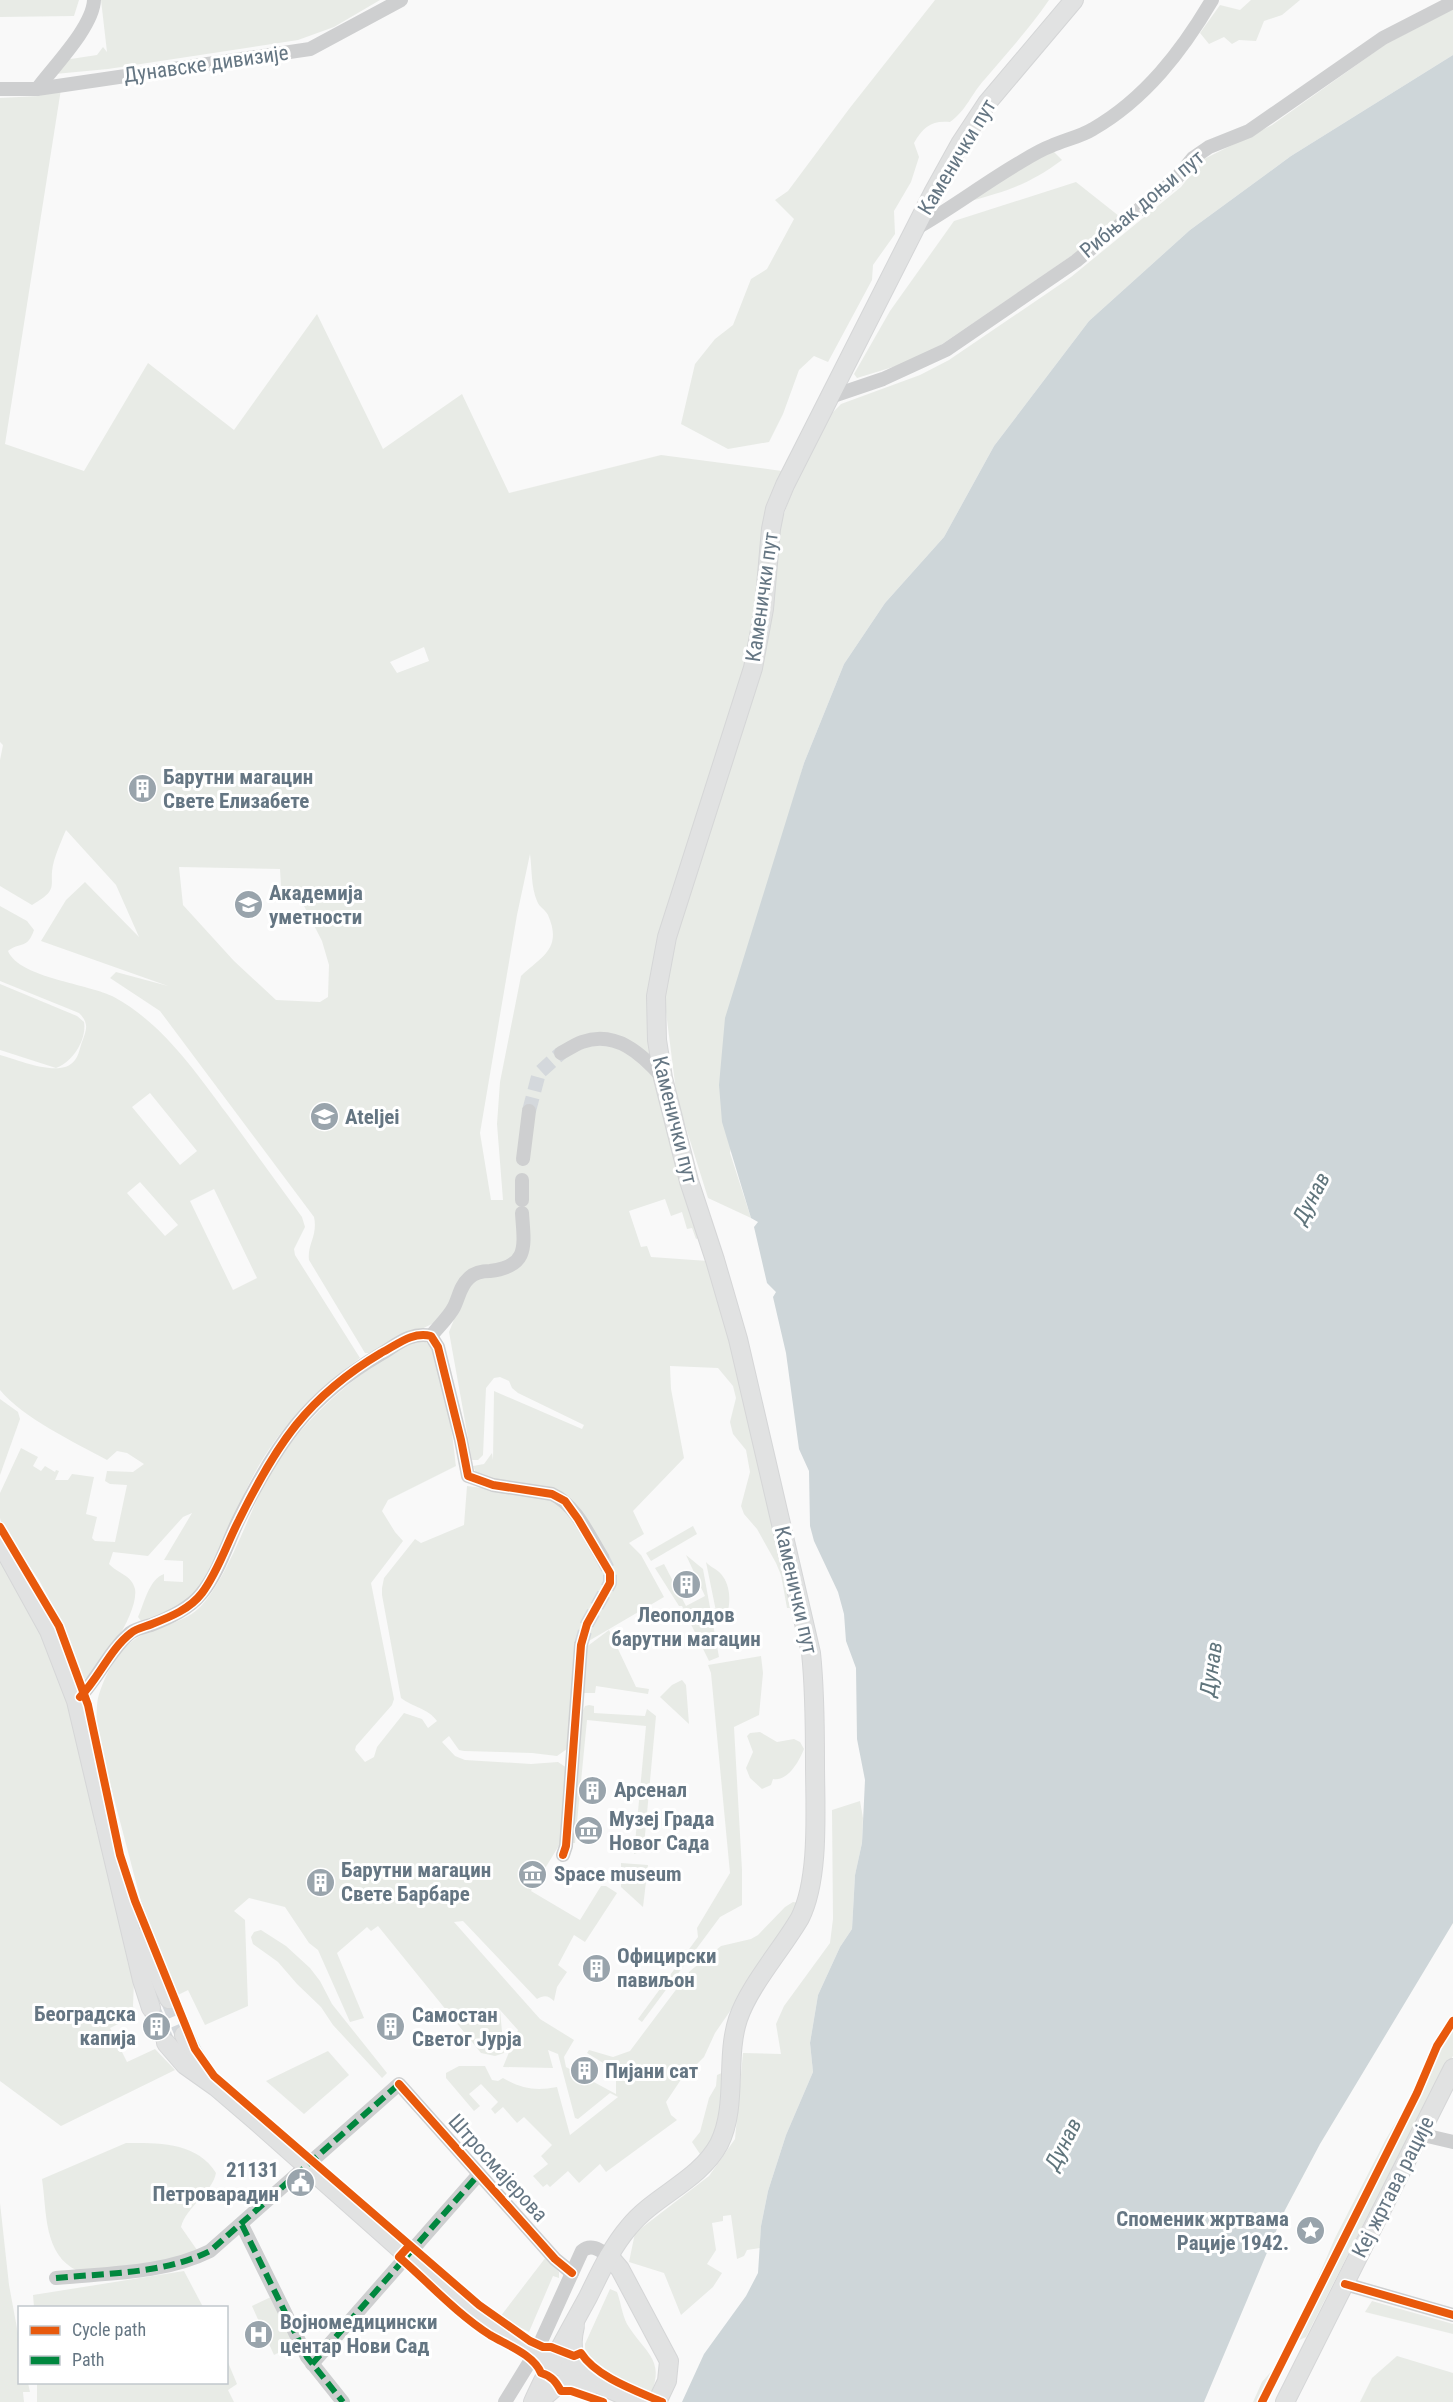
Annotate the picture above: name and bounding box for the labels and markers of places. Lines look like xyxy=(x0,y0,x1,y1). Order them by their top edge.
place label: Барутни магацин Свете Елизабете xyxy=(163,765,313,813)
building icon: Барутни магацин Свете Елизабете xyxy=(126,773,158,805)
place label: Академија уметности xyxy=(269,881,363,929)
school or university icon: Академија уметности xyxy=(232,889,264,921)
school or university icon: Ateljei xyxy=(308,1101,340,1133)
place label: Ateljei xyxy=(345,1105,400,1129)
building icon: Леополдов барутни магацин xyxy=(670,1568,702,1600)
place label: Леополдов барутни магацин xyxy=(611,1603,761,1651)
building icon: Арсенал xyxy=(577,1774,609,1806)
place label: Арсенал xyxy=(614,1778,687,1802)
place label: Музеј Града Новог Сада xyxy=(609,1807,714,1855)
museum icon: Музеј Града Новог Сада xyxy=(572,1815,604,1847)
place label: Барутни магацин Свете Барбаре xyxy=(341,1858,491,1906)
museum icon: Space museum xyxy=(517,1858,549,1890)
place label: Space museum xyxy=(554,1862,682,1886)
building icon: Барутни магацин Свете Барбаре xyxy=(304,1866,336,1898)
place label: Официрски павиљон xyxy=(617,1944,717,1992)
building icon: Официрски павиљон xyxy=(580,1952,612,1984)
place label: Београдска капија xyxy=(34,2002,136,2050)
place label: Самостан Светог Јурја xyxy=(412,2003,522,2051)
building icon: Београдска капија xyxy=(141,2010,173,2042)
building icon: Самостан Светог Јурја xyxy=(375,2011,407,2043)
building icon: Пијани сат xyxy=(568,2055,600,2087)
place label: Пијани сат xyxy=(605,2059,699,2083)
place label: 21131 Петроварадин xyxy=(152,2158,279,2206)
public building icon: 21131 Петроварадин xyxy=(284,2166,316,2198)
place label: Споменик жртвама Рације 1942. xyxy=(1116,2207,1289,2255)
place icon: Споменик жртвама Рације 1942. xyxy=(1294,2215,1326,2247)
place label: Војномедицински центар Нови Сад xyxy=(280,2310,438,2358)
hospital icon: Војномедицински центар Нови Сад xyxy=(243,2318,275,2350)

